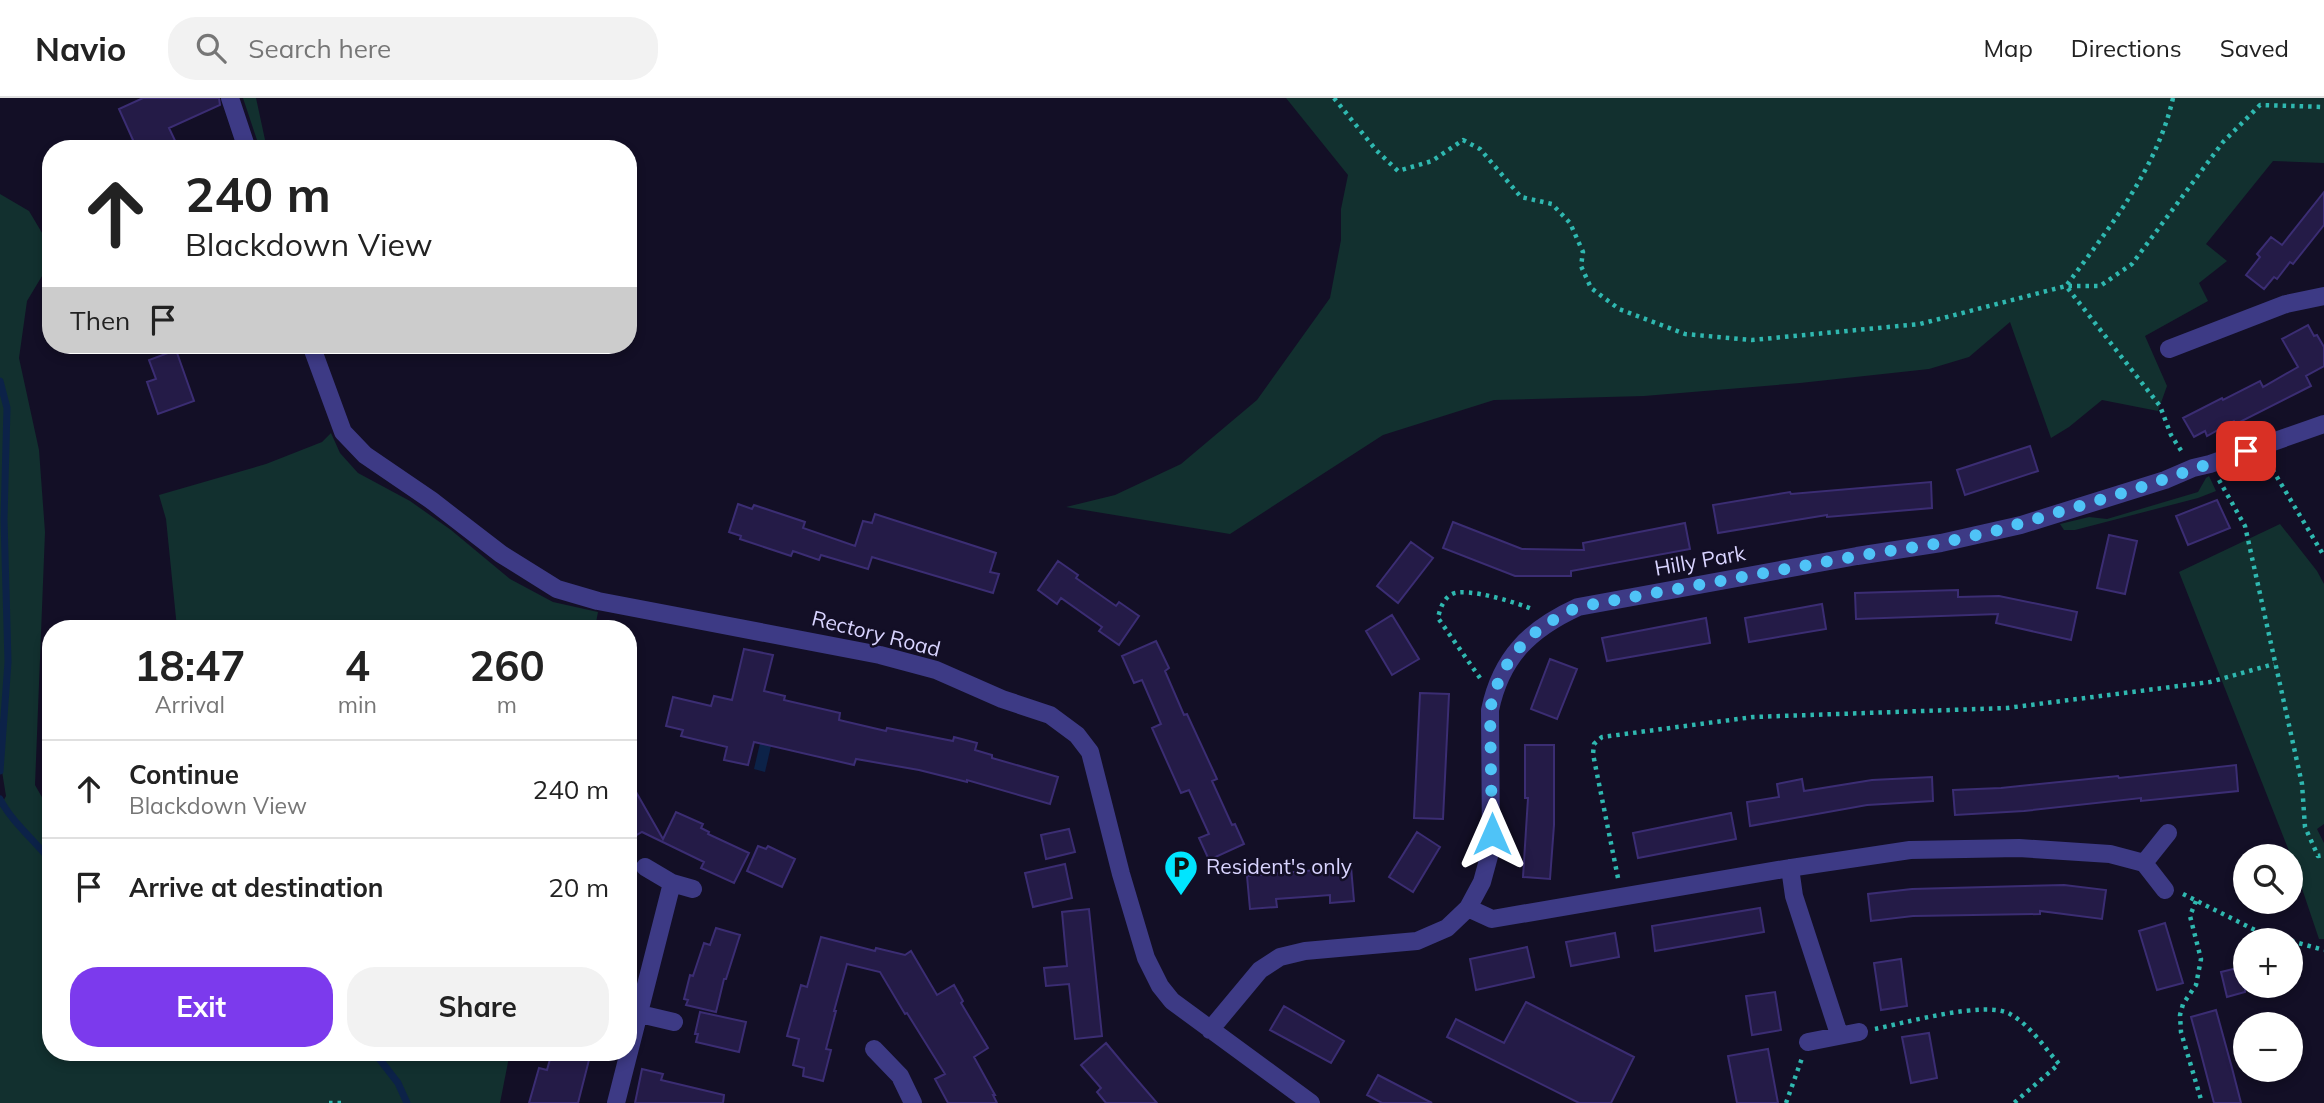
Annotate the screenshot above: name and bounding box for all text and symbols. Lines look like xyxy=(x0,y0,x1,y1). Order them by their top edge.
search box xyxy=(168,17,658,80)
text: Navio xyxy=(35,28,126,69)
icon: search xyxy=(192,29,230,67)
text: Search here xyxy=(248,32,391,65)
text: Map xyxy=(1983,33,2033,63)
text: Directions xyxy=(2071,33,2182,63)
text: Saved xyxy=(2220,33,2289,63)
text: 240 m xyxy=(185,163,331,224)
icon: ahead xyxy=(70,168,161,259)
text: Blackdown View xyxy=(185,224,433,264)
icon: arrive xyxy=(144,301,182,339)
text: Then xyxy=(70,304,130,337)
pin xyxy=(2216,421,2276,481)
icon: arrive xyxy=(2227,432,2265,470)
street label: Hilly Park xyxy=(1652,539,1748,581)
street label: Rectory Road xyxy=(809,604,943,662)
text: 18:47 xyxy=(134,639,245,692)
text: 4 xyxy=(345,639,370,692)
text: 260 xyxy=(469,639,545,692)
text: Arrival xyxy=(155,690,225,719)
text: min xyxy=(338,690,377,719)
text: m xyxy=(497,690,517,719)
text: Continue xyxy=(129,758,239,791)
icon: ahead xyxy=(70,770,108,808)
text: 240 m xyxy=(533,773,609,806)
text: Blackdown View xyxy=(129,791,307,820)
position arrow xyxy=(1455,797,1529,871)
map controls xyxy=(2233,844,2303,1082)
button: search xyxy=(2233,844,2303,914)
parking icon: Resident's only xyxy=(1162,848,1200,897)
place label: Resident's only xyxy=(1206,853,1352,879)
icon: arrive xyxy=(70,868,108,906)
text: Arrive at destination xyxy=(129,871,384,904)
text: 20 m xyxy=(548,871,609,904)
button: + xyxy=(2233,928,2303,998)
button: Exit xyxy=(70,967,333,1047)
button: Share xyxy=(347,967,609,1047)
button: − xyxy=(2233,1012,2303,1082)

